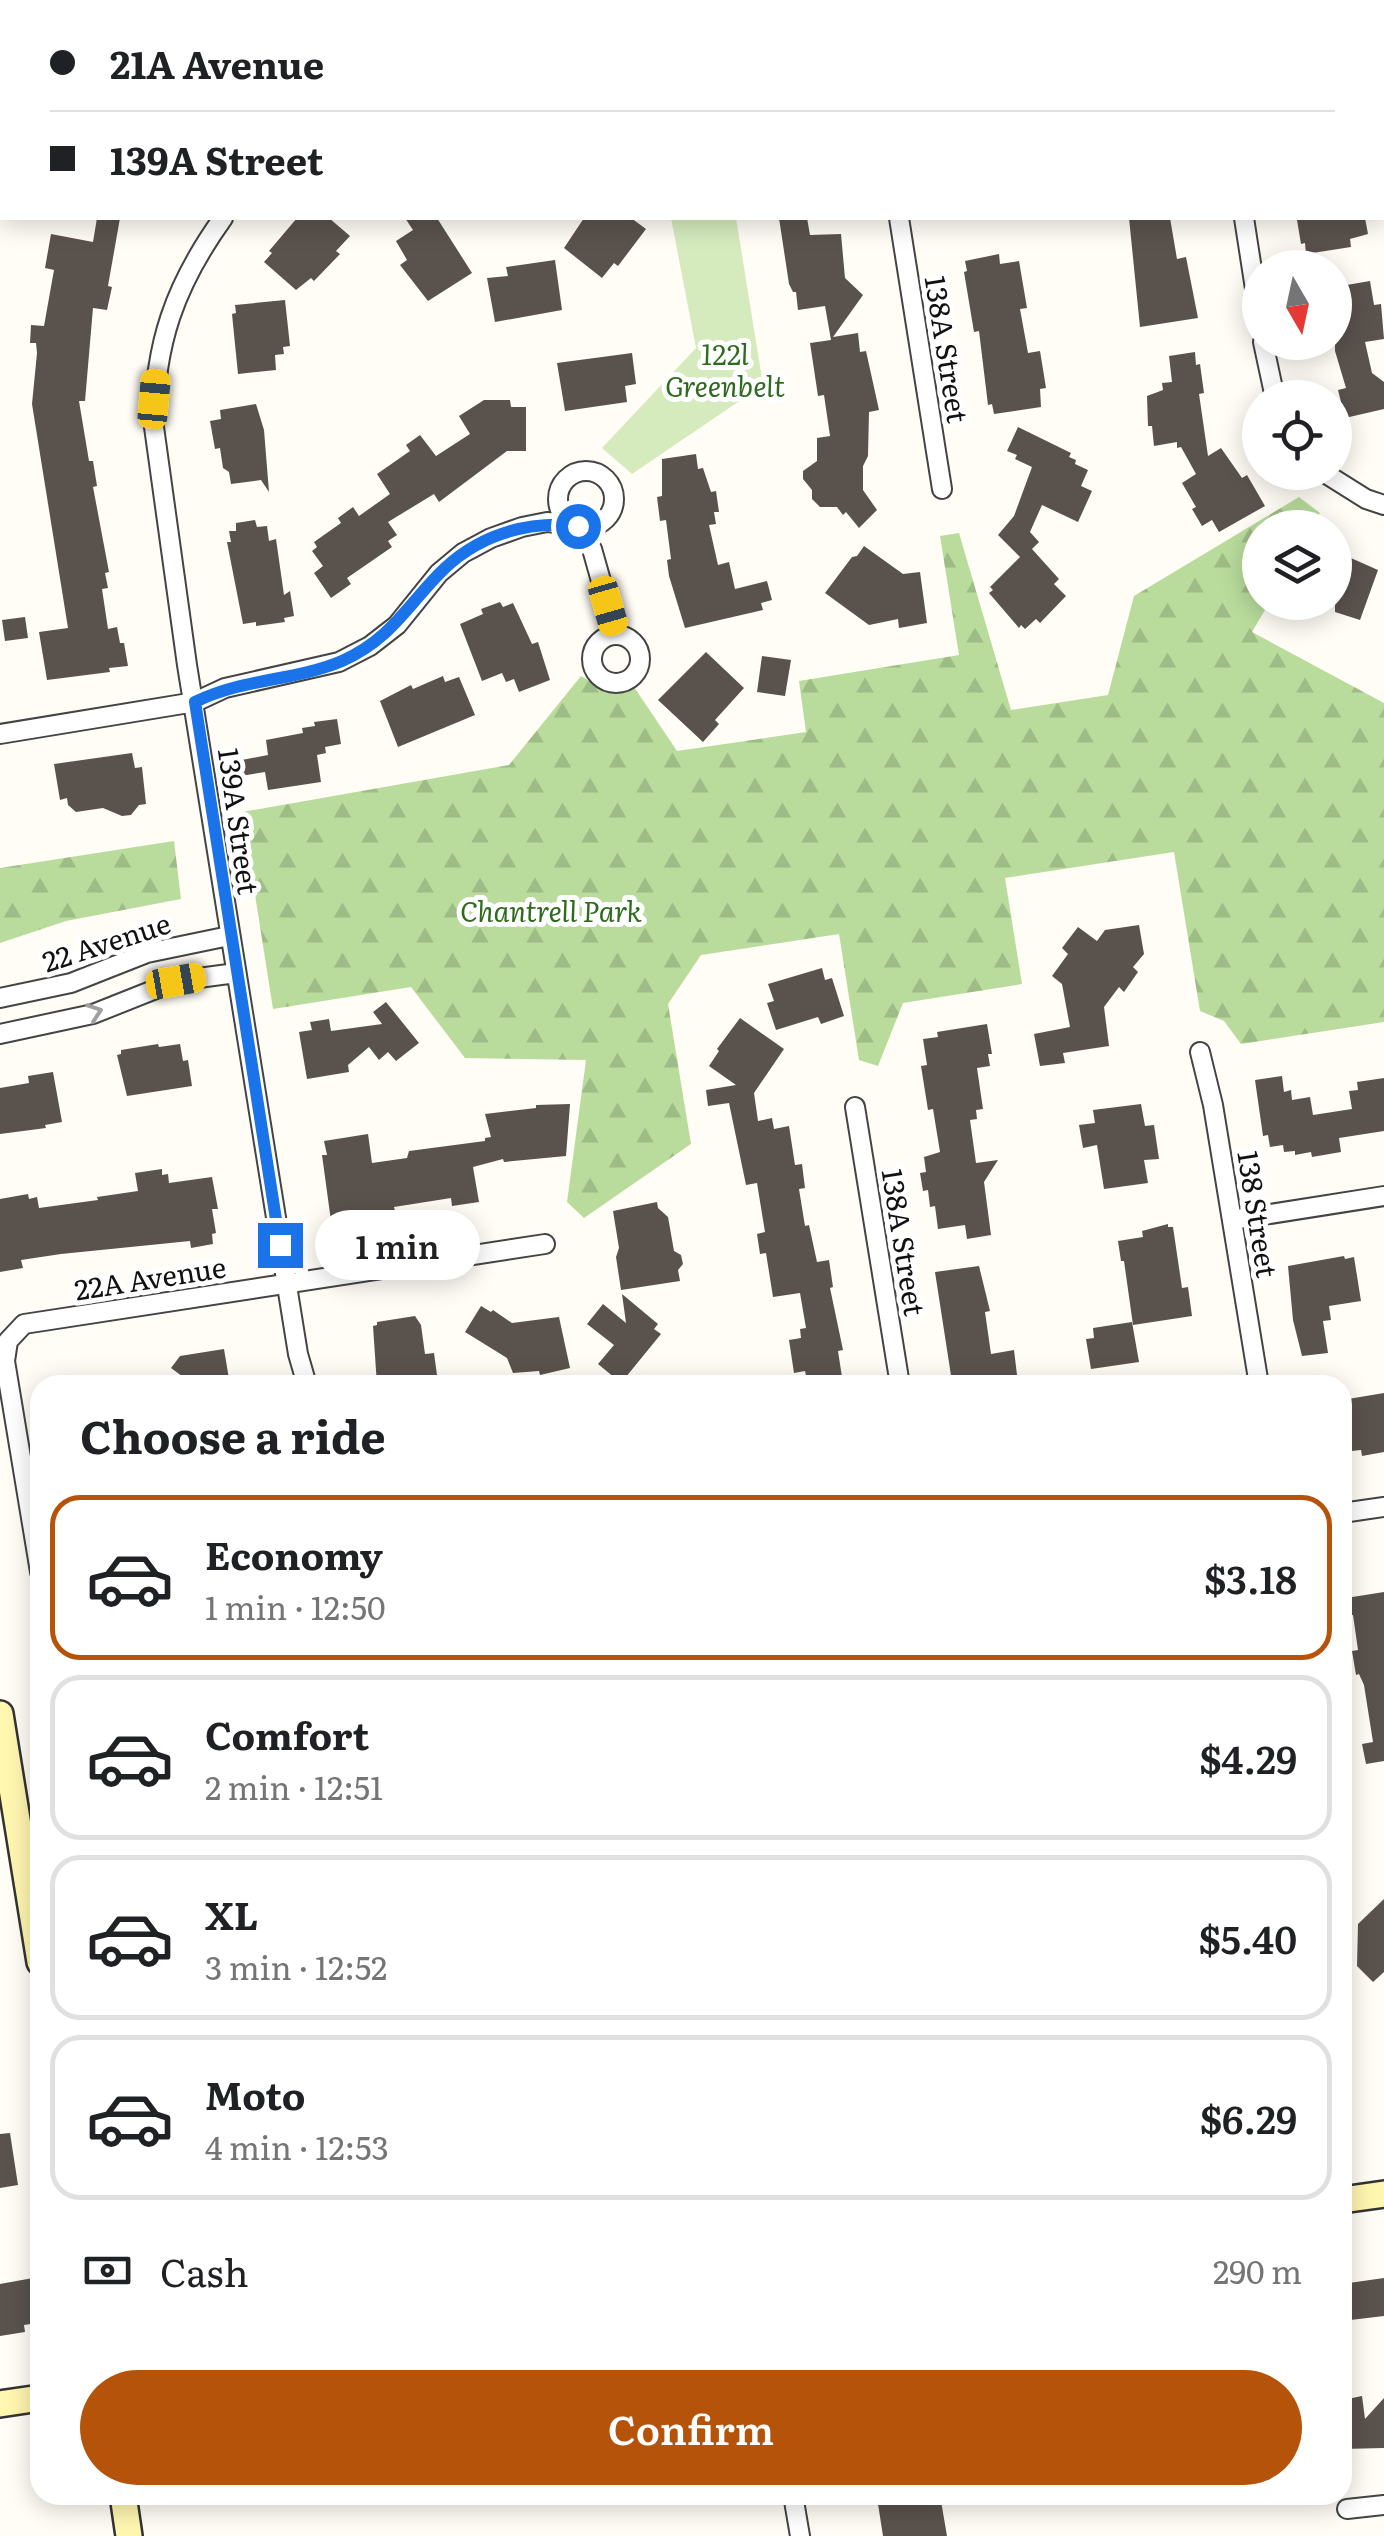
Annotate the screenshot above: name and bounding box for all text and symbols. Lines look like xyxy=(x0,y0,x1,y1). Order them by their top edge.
text: 21A Avenue xyxy=(110,34,324,91)
text: 139A Street xyxy=(110,130,324,187)
north arrow xyxy=(1242,250,1352,360)
map controls xyxy=(1242,250,1352,620)
street label: 138A Street xyxy=(916,272,980,426)
park label: 122l Greenbelt xyxy=(665,332,785,406)
car xyxy=(136,368,172,430)
button: locate xyxy=(1242,380,1352,490)
route start xyxy=(556,504,601,549)
button: layers xyxy=(1242,510,1352,620)
car xyxy=(585,573,631,639)
street label: 139A Street xyxy=(209,745,271,898)
park label: Chantrell Park xyxy=(460,889,643,931)
street label: 22 Avenue xyxy=(37,901,175,981)
car xyxy=(144,961,208,1001)
one-way arrow xyxy=(85,1004,102,1024)
street label: 138 Street xyxy=(1228,1148,1290,1281)
street label: 138A Street xyxy=(873,1165,937,1319)
callout: 1 min xyxy=(315,1210,480,1280)
text: 1 min xyxy=(355,1221,440,1269)
route end xyxy=(258,1223,303,1268)
street label: 22A Avenue xyxy=(71,1244,229,1310)
text: Choose a ride xyxy=(80,1401,386,1468)
text: Economy xyxy=(205,1525,383,1582)
icon: car xyxy=(85,1533,175,1623)
text: $3.18 xyxy=(1204,1549,1297,1606)
text: 1 min · 12:50 xyxy=(205,1582,385,1630)
text: Comfort xyxy=(205,1705,369,1762)
icon: car xyxy=(85,1713,175,1803)
text: $4.29 xyxy=(1199,1729,1297,1786)
text: 2 min · 12:51 xyxy=(205,1762,383,1810)
text: XL xyxy=(205,1885,258,1942)
icon: car xyxy=(85,1893,175,1983)
text: $5.40 xyxy=(1199,1909,1297,1966)
text: 3 min · 12:52 xyxy=(205,1942,387,1990)
text: Moto xyxy=(205,2065,305,2122)
icon: car xyxy=(85,2073,175,2163)
text: $6.29 xyxy=(1200,2089,1297,2146)
text: 4 min · 12:53 xyxy=(205,2122,389,2170)
text: Cash xyxy=(160,2242,249,2299)
icon: cash xyxy=(80,2243,135,2298)
text: 290 m xyxy=(1213,2246,1302,2294)
button: Confirm xyxy=(80,2370,1302,2485)

